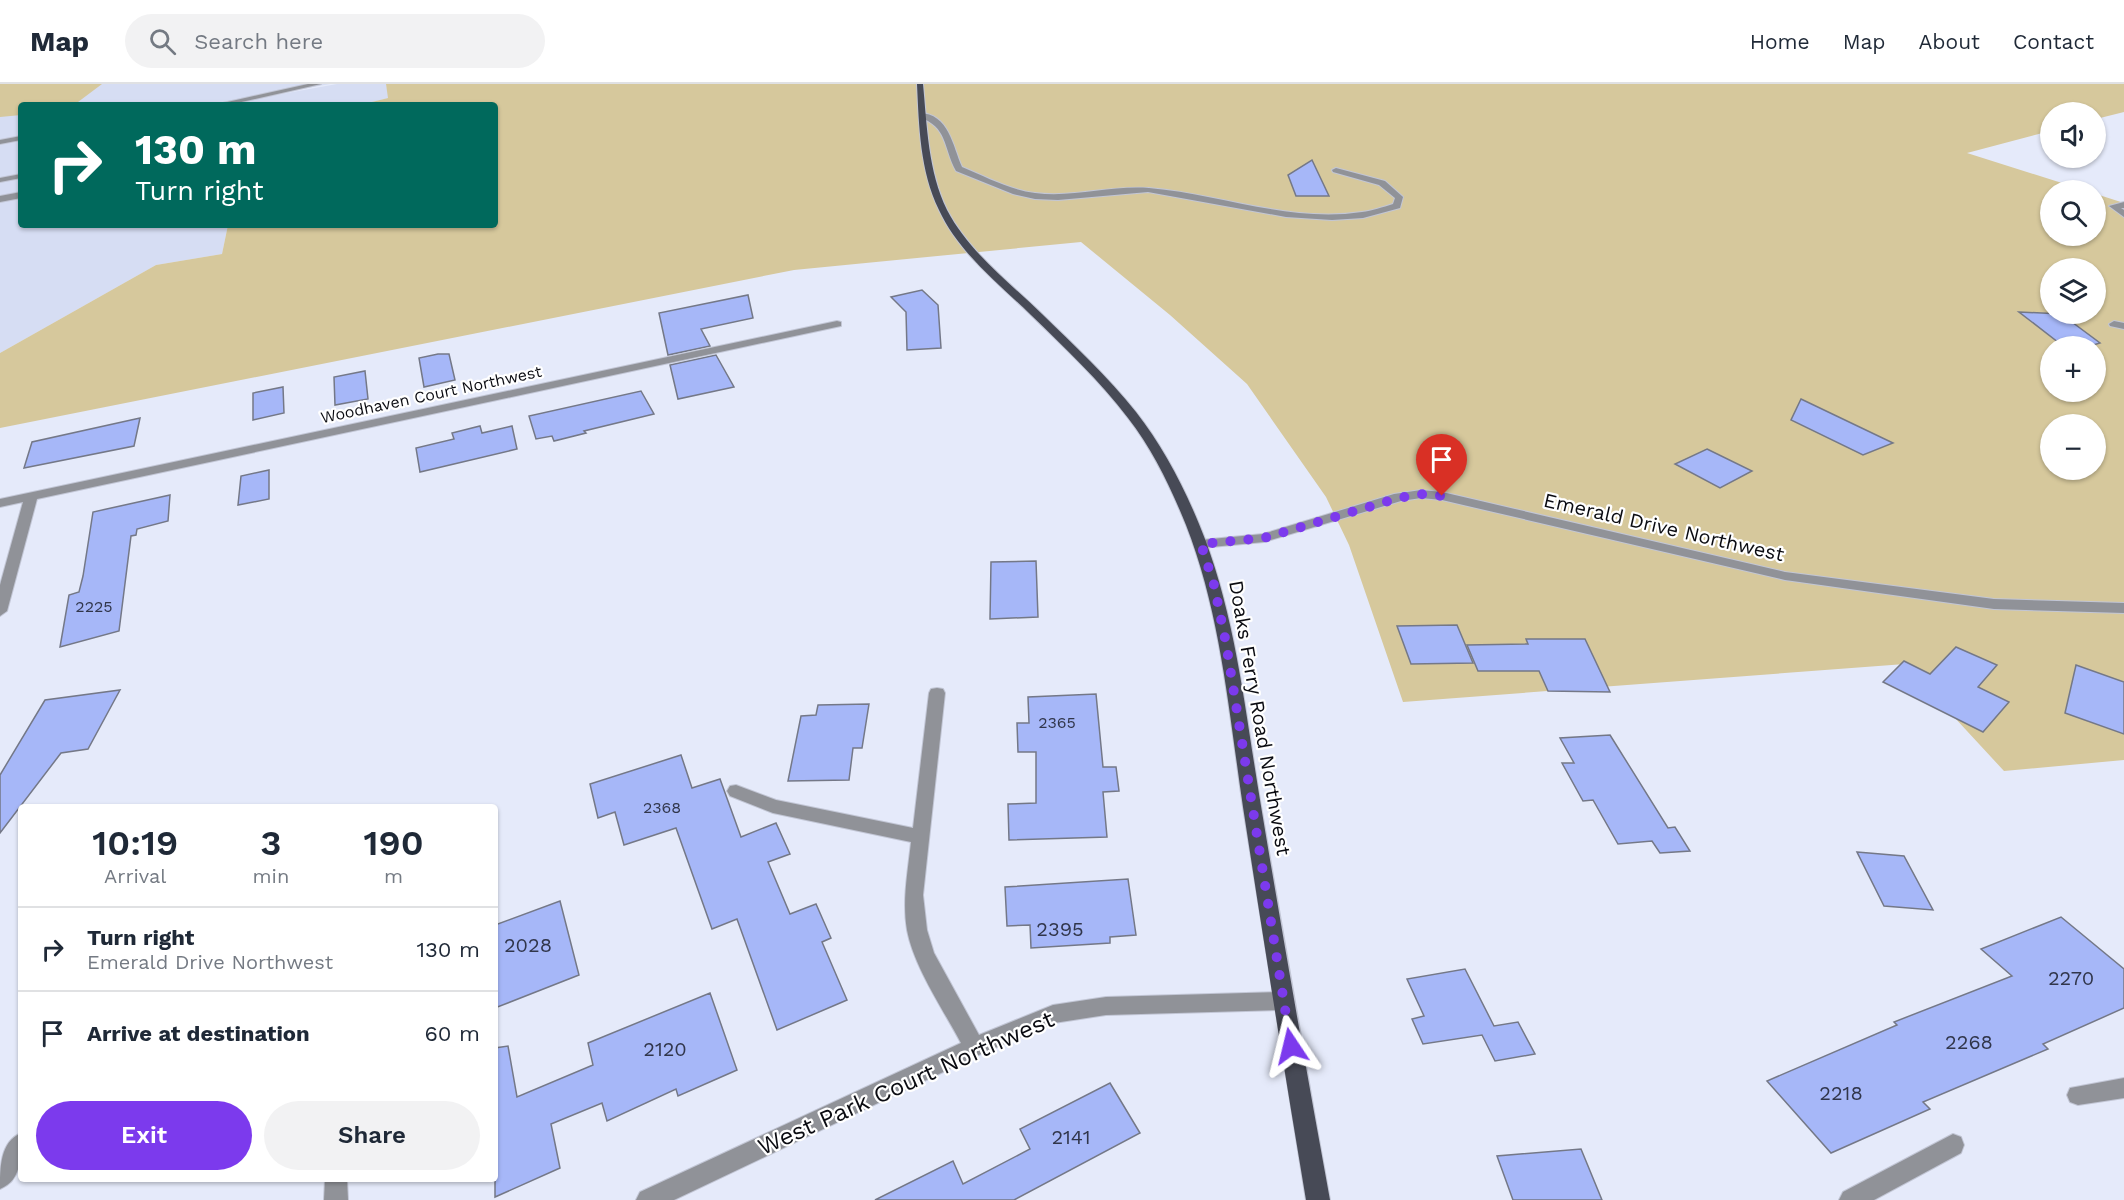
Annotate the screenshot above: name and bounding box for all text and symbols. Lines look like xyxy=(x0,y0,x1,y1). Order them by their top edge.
search box xyxy=(125,14,545,68)
text: Map xyxy=(30,25,89,58)
icon: search xyxy=(146,25,179,58)
text: Search here xyxy=(194,29,323,54)
text: Home xyxy=(1750,29,1810,54)
text: Map xyxy=(1843,29,1886,54)
text: About xyxy=(1919,29,1980,54)
text: Contact xyxy=(2013,29,2094,54)
map controls xyxy=(2040,102,2106,480)
button: sound xyxy=(2040,102,2106,168)
text: 130 m xyxy=(135,125,257,174)
icon: right xyxy=(36,126,114,204)
text: Turn right xyxy=(135,175,264,207)
button: search xyxy=(2040,180,2106,246)
button: layers xyxy=(2040,258,2106,324)
button: + xyxy=(2040,336,2106,402)
street label: Woodhaven Court Northwest xyxy=(319,362,544,427)
button: − xyxy=(2040,414,2106,480)
pin xyxy=(1416,434,1467,496)
icon: arrive xyxy=(1425,443,1458,476)
street label: Emerald Drive Northwest xyxy=(1541,488,1787,567)
street label: Doaks Ferry Road Northwest xyxy=(1224,579,1296,858)
house number: 2225 xyxy=(75,597,113,616)
house number: 2365 xyxy=(1038,713,1076,732)
house number: 2368 xyxy=(643,798,681,817)
text: 10:19 xyxy=(92,822,178,864)
text: 3 xyxy=(260,822,281,864)
text: 190 xyxy=(364,822,424,864)
text: Arrival xyxy=(104,864,166,888)
text: min xyxy=(253,864,289,888)
text: m xyxy=(384,864,403,888)
house number: 2395 xyxy=(1036,917,1084,941)
text: Turn right xyxy=(87,925,194,950)
icon: right xyxy=(36,933,69,966)
house number: 2028 xyxy=(504,933,552,957)
text: 130 m xyxy=(416,937,480,962)
text: Emerald Drive Northwest xyxy=(87,950,333,974)
house number: 2270 xyxy=(2048,966,2094,990)
street label: West Park Court Northwest xyxy=(754,1005,1058,1161)
position arrow xyxy=(1259,1014,1323,1078)
icon: arrive xyxy=(36,1017,69,1050)
text: Arrive at destination xyxy=(87,1021,310,1046)
text: 60 m xyxy=(424,1021,480,1046)
house number: 2268 xyxy=(1945,1030,1993,1054)
house number: 2120 xyxy=(643,1037,687,1061)
house number: 2218 xyxy=(1819,1081,1863,1105)
button: Exit xyxy=(36,1101,252,1170)
button: Share xyxy=(264,1101,480,1170)
house number: 2141 xyxy=(1051,1125,1091,1149)

